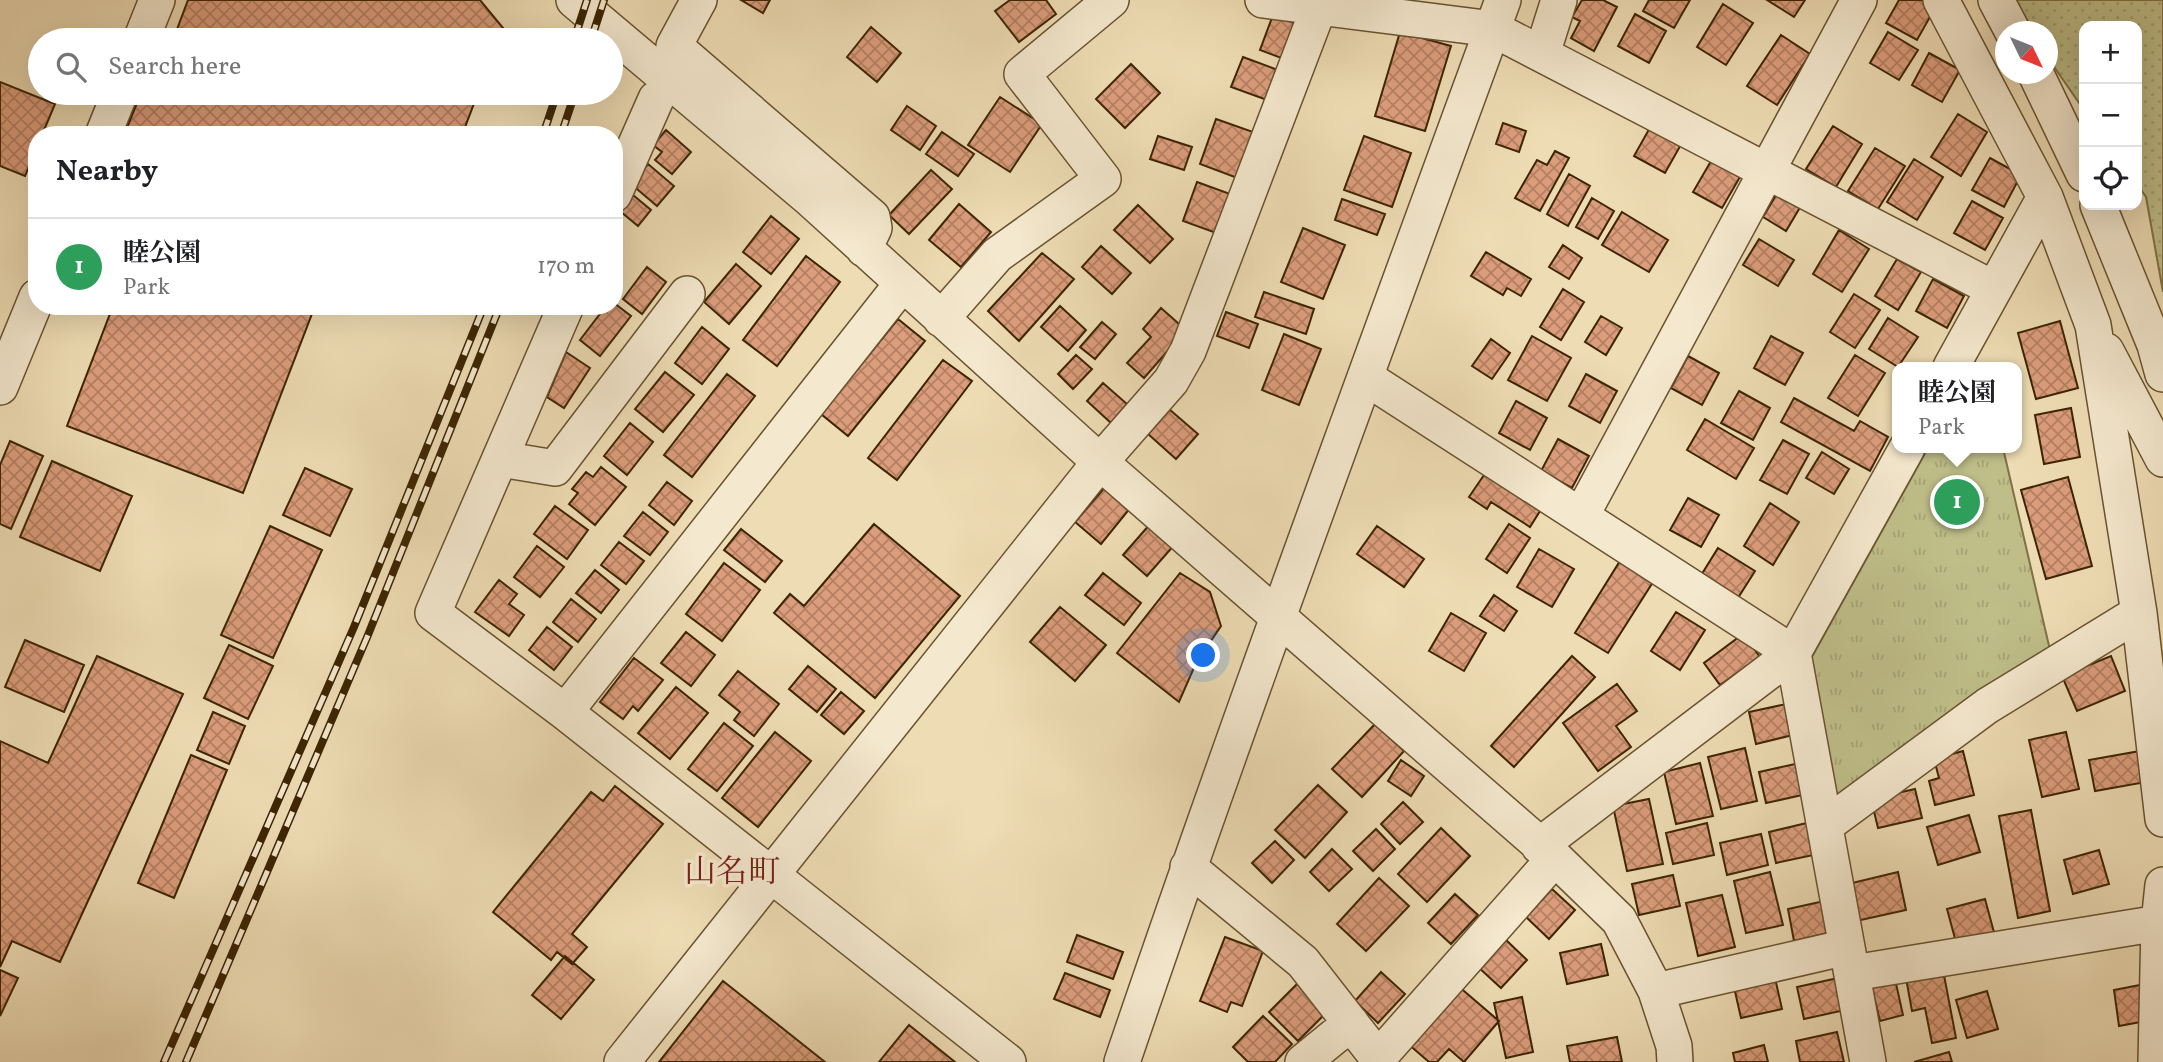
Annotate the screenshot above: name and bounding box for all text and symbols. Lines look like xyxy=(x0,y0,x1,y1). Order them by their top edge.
north arrow xyxy=(1995,21,2058,84)
map controls xyxy=(2079,21,2142,210)
button: + xyxy=(2079,21,2142,84)
search box xyxy=(28,28,623,105)
icon: search xyxy=(52,48,90,86)
text: Search here xyxy=(108,49,241,85)
button: − xyxy=(2079,84,2142,147)
button: locate xyxy=(2079,147,2142,210)
text: Nearby xyxy=(56,151,158,193)
text: 睦公園 xyxy=(123,236,201,272)
text: 1 xyxy=(74,251,84,283)
text: 170 m xyxy=(537,251,595,283)
text: Park xyxy=(123,272,170,304)
popup xyxy=(1892,362,2022,453)
text: 睦公園 xyxy=(1918,376,1996,412)
text: Park xyxy=(1918,412,1965,444)
pin: 1 xyxy=(1934,476,1980,528)
your location xyxy=(1186,638,1220,672)
district label: 山名町 xyxy=(684,852,780,896)

